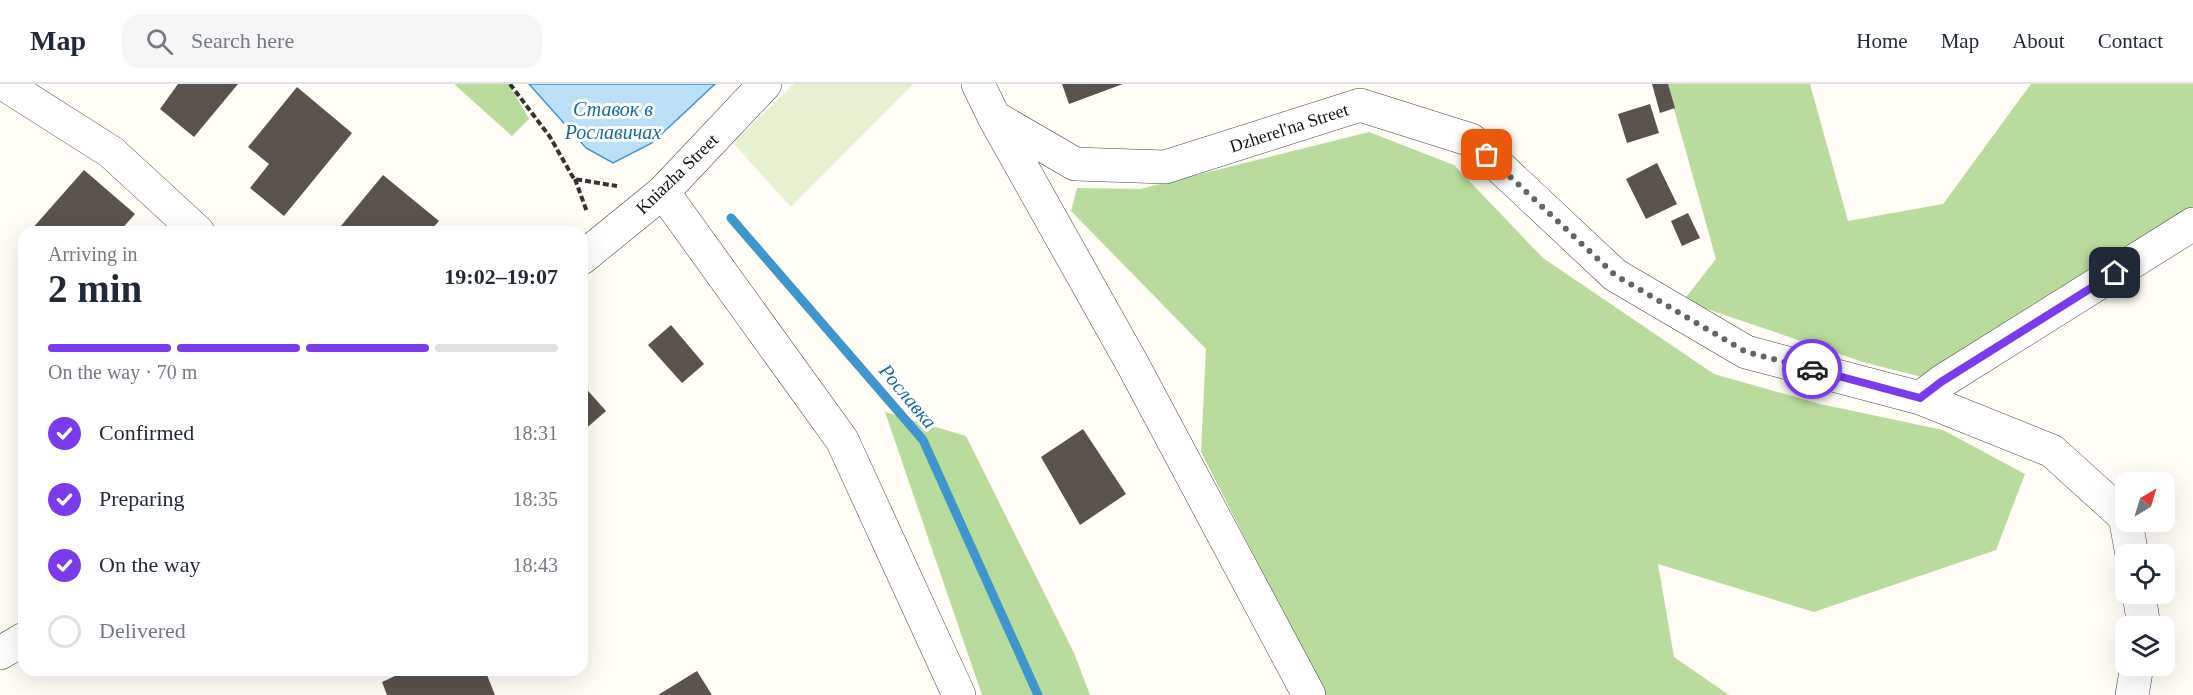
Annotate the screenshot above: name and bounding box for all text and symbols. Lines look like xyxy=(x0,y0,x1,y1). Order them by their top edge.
search box xyxy=(122,14,542,68)
text: Map xyxy=(30,25,86,56)
icon: search xyxy=(143,25,176,58)
text: Search here xyxy=(191,28,294,53)
text: Home xyxy=(1856,29,1908,53)
text: Map xyxy=(1941,29,1979,53)
text: About xyxy=(2012,29,2065,53)
text: Contact xyxy=(2098,29,2163,53)
water label: Ставок в Рославичах xyxy=(564,98,661,143)
street label: Dzherel'na Street xyxy=(1227,99,1351,157)
pin xyxy=(1461,129,1512,180)
street label: Kniazha Street xyxy=(632,130,722,218)
icon: bag xyxy=(1470,138,1503,171)
text: Arriving in xyxy=(48,243,137,265)
pin xyxy=(2089,247,2140,298)
icon: home xyxy=(2098,256,2131,289)
text: 19:02–19:07 xyxy=(444,264,558,289)
text: 2 min xyxy=(48,267,142,310)
courier xyxy=(1782,339,1842,399)
icon: car xyxy=(1796,353,1829,386)
water label: Рославка xyxy=(874,359,941,433)
text: On the way · 70 m xyxy=(48,361,197,383)
icon: check xyxy=(48,417,81,450)
text: Confirmed xyxy=(99,420,194,445)
text: 18:31 xyxy=(512,422,558,444)
north arrow xyxy=(2115,472,2175,532)
map controls xyxy=(2115,472,2175,676)
icon: check xyxy=(48,483,81,516)
text: Preparing xyxy=(99,486,185,511)
text: 18:35 xyxy=(512,488,558,510)
button: locate xyxy=(2115,544,2175,604)
icon: check xyxy=(48,549,81,582)
text: On the way xyxy=(99,552,200,577)
text: 18:43 xyxy=(512,554,558,576)
button: layers xyxy=(2115,616,2175,676)
text: Delivered xyxy=(99,618,186,643)

